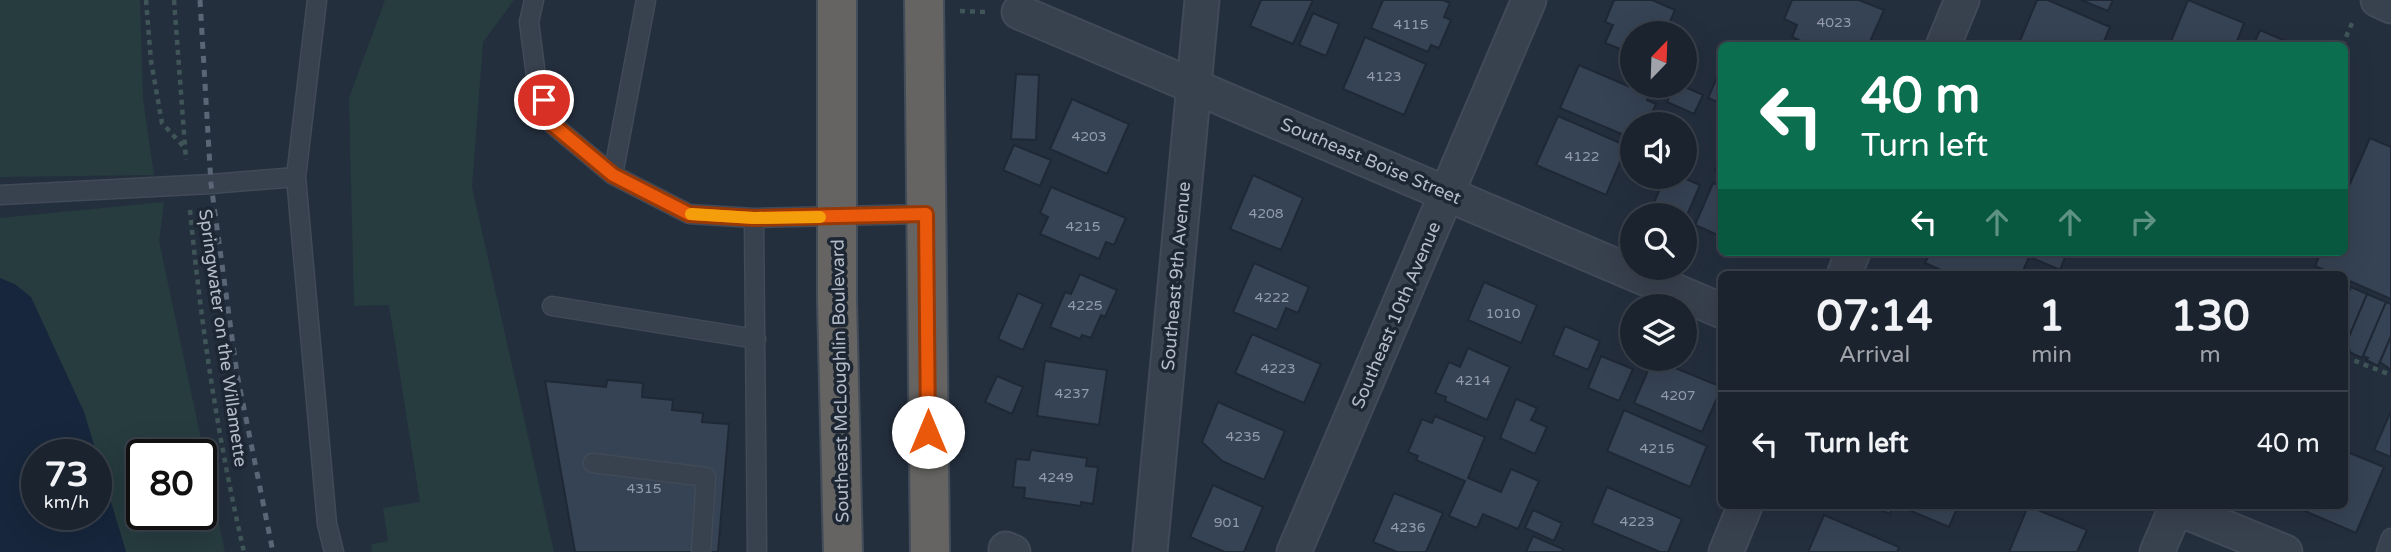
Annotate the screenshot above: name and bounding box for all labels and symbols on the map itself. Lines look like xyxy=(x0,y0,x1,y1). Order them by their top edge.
house number: 4023 xyxy=(1816,14,1852,31)
house number: 4115 xyxy=(1393,16,1429,33)
north arrow xyxy=(1620,21,1698,98)
house number: 4123 xyxy=(1366,68,1402,85)
pin xyxy=(514,70,574,130)
street label: Southeast Boise Street xyxy=(1277,113,1465,209)
house number: 4203 xyxy=(1071,128,1107,145)
house number: 4122 xyxy=(1564,148,1600,165)
street label: Southeast 9th Avenue xyxy=(1157,181,1195,371)
house number: 4208 xyxy=(1248,205,1284,222)
street label: Springwater on the Willamette xyxy=(194,208,252,468)
house number: 4215 xyxy=(1065,218,1101,235)
street label: Southeast 10th Avenue xyxy=(1347,218,1445,412)
street label: Southeast McLoughlin Boulevard xyxy=(827,239,853,523)
house number: 4222 xyxy=(1254,289,1290,306)
house number: 4225 xyxy=(1067,297,1103,314)
house number: 1010 xyxy=(1485,305,1521,322)
house number: 4223 xyxy=(1260,360,1296,377)
house number: 4214 xyxy=(1455,372,1491,389)
house number: 4237 xyxy=(1054,385,1090,402)
house number: 4207 xyxy=(1660,387,1696,404)
position arrow xyxy=(891,395,965,469)
house number: 4235 xyxy=(1225,428,1261,445)
speed limit sign: 80 xyxy=(126,439,217,530)
house number: 4215 xyxy=(1639,440,1675,457)
house number: 4249 xyxy=(1038,469,1074,486)
house number: 4315 xyxy=(626,480,662,497)
house number: 4223 xyxy=(1619,513,1655,530)
house number: 901 xyxy=(1214,514,1240,531)
house number: 4236 xyxy=(1390,519,1426,536)

